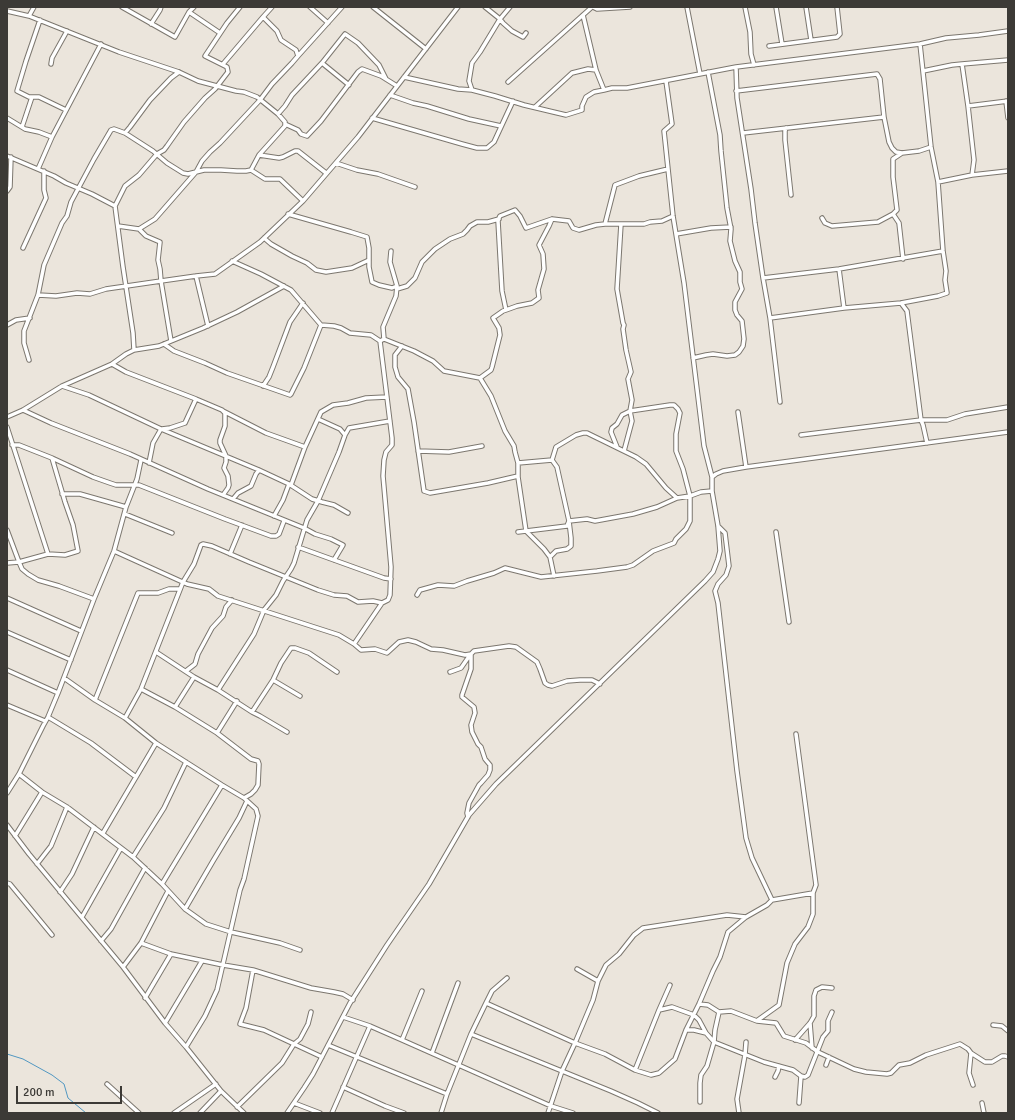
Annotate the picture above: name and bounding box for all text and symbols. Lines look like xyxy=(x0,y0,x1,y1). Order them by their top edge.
scale bar xyxy=(18,1078,124,1104)
text: 200 m xyxy=(23,1085,55,1100)

